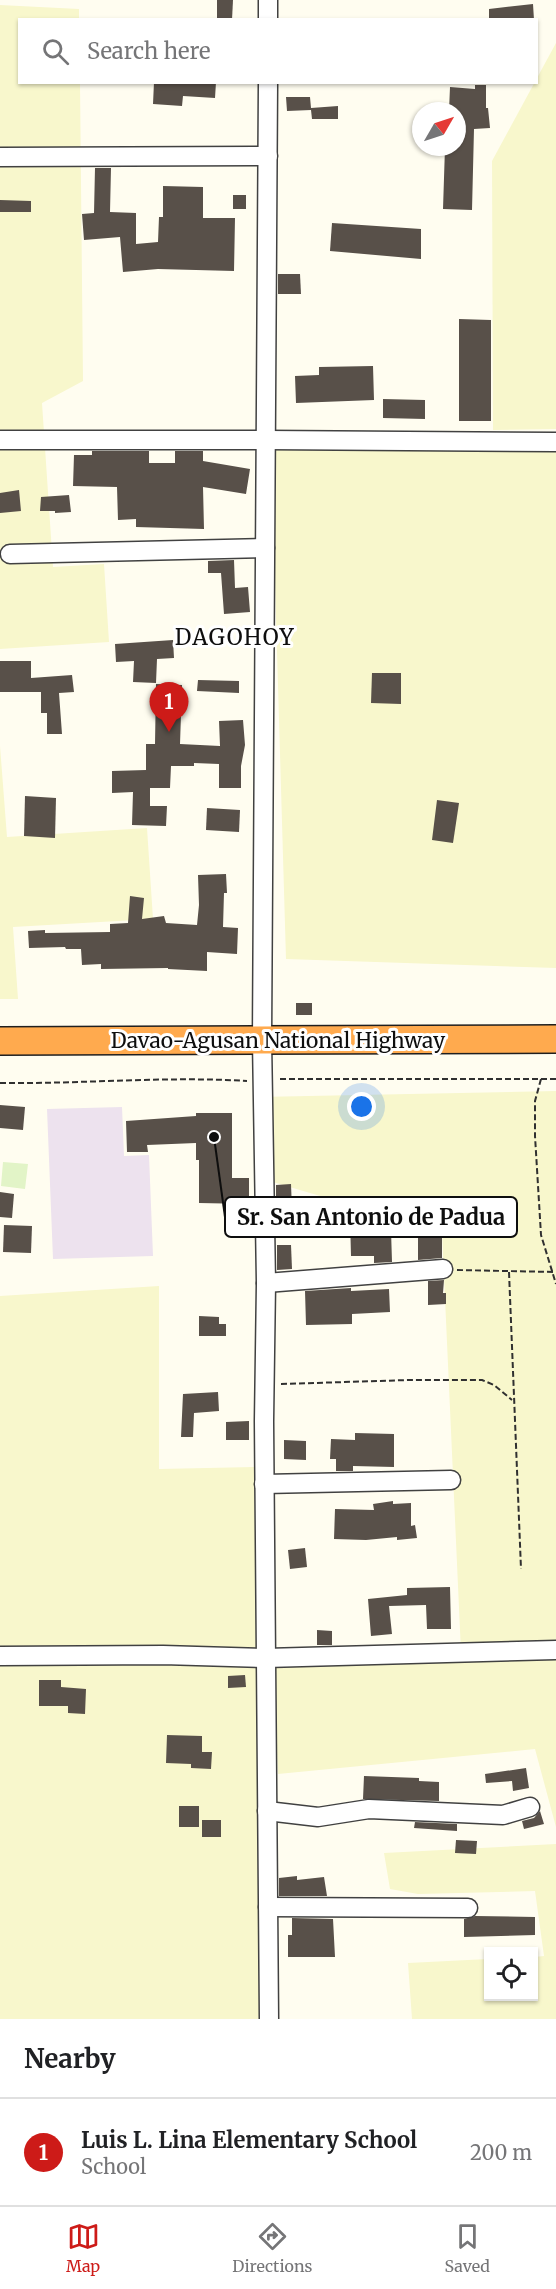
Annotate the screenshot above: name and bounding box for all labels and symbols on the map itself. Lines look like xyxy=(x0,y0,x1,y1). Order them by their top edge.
north arrow xyxy=(412,102,466,156)
district label: DAGOHOY xyxy=(175,623,295,651)
pin: 1 xyxy=(150,682,188,732)
street label: Davao-Agusan National Highway xyxy=(111,1027,446,1054)
your location xyxy=(347,1092,376,1121)
callout: Sr. San Antonio de Padua xyxy=(225,1197,517,1237)
text: Sr. San Antonio de Padua xyxy=(237,1203,505,1231)

